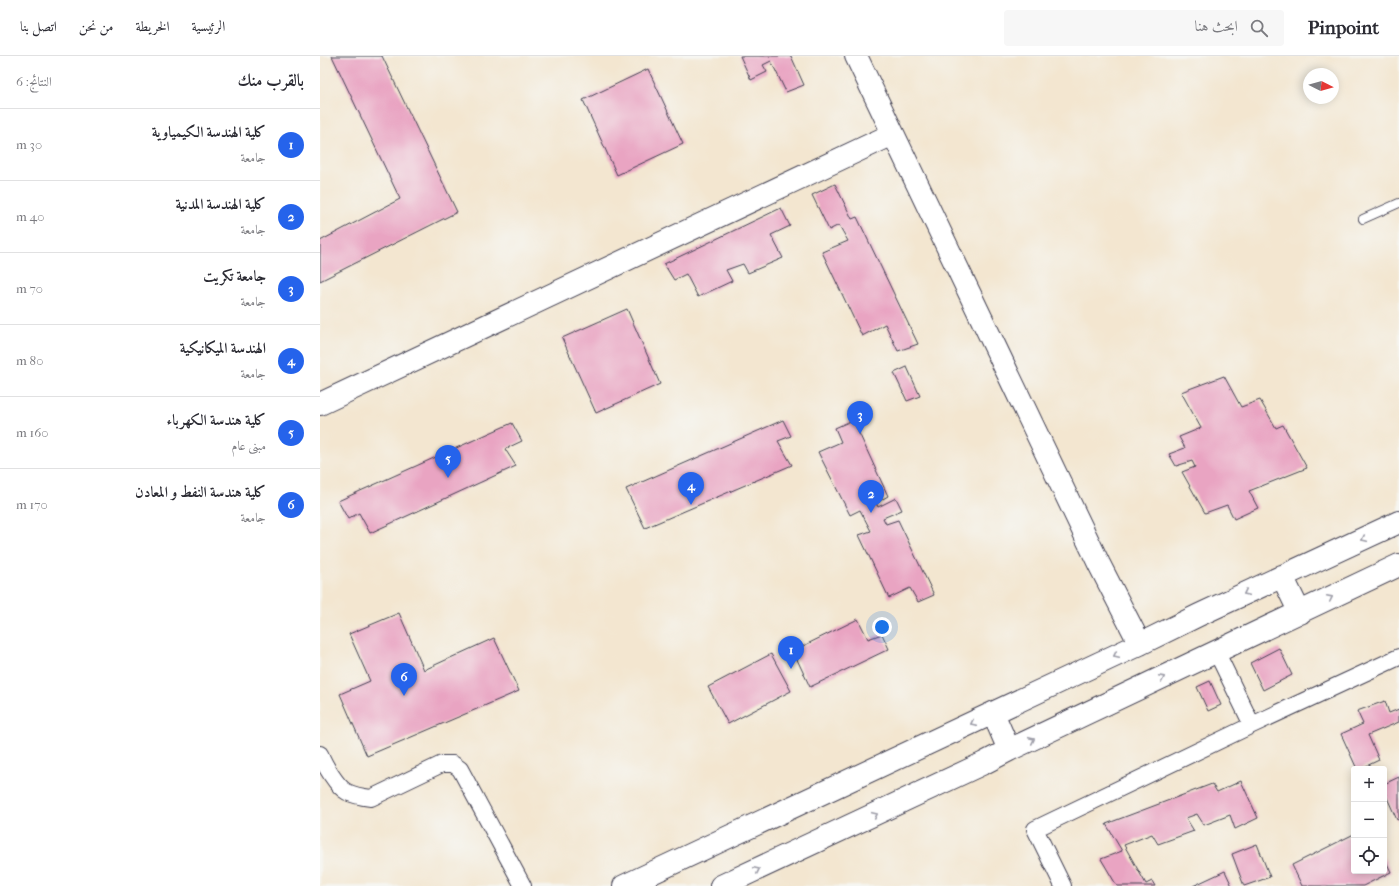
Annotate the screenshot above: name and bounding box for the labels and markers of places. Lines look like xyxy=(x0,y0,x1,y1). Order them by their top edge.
pin: 3 xyxy=(847,401,873,434)
pin: 5 xyxy=(435,445,461,478)
pin: 4 xyxy=(678,472,704,505)
pin: 2 xyxy=(858,480,884,513)
pin: 1 xyxy=(778,636,804,669)
pin: 6 xyxy=(391,663,417,696)

